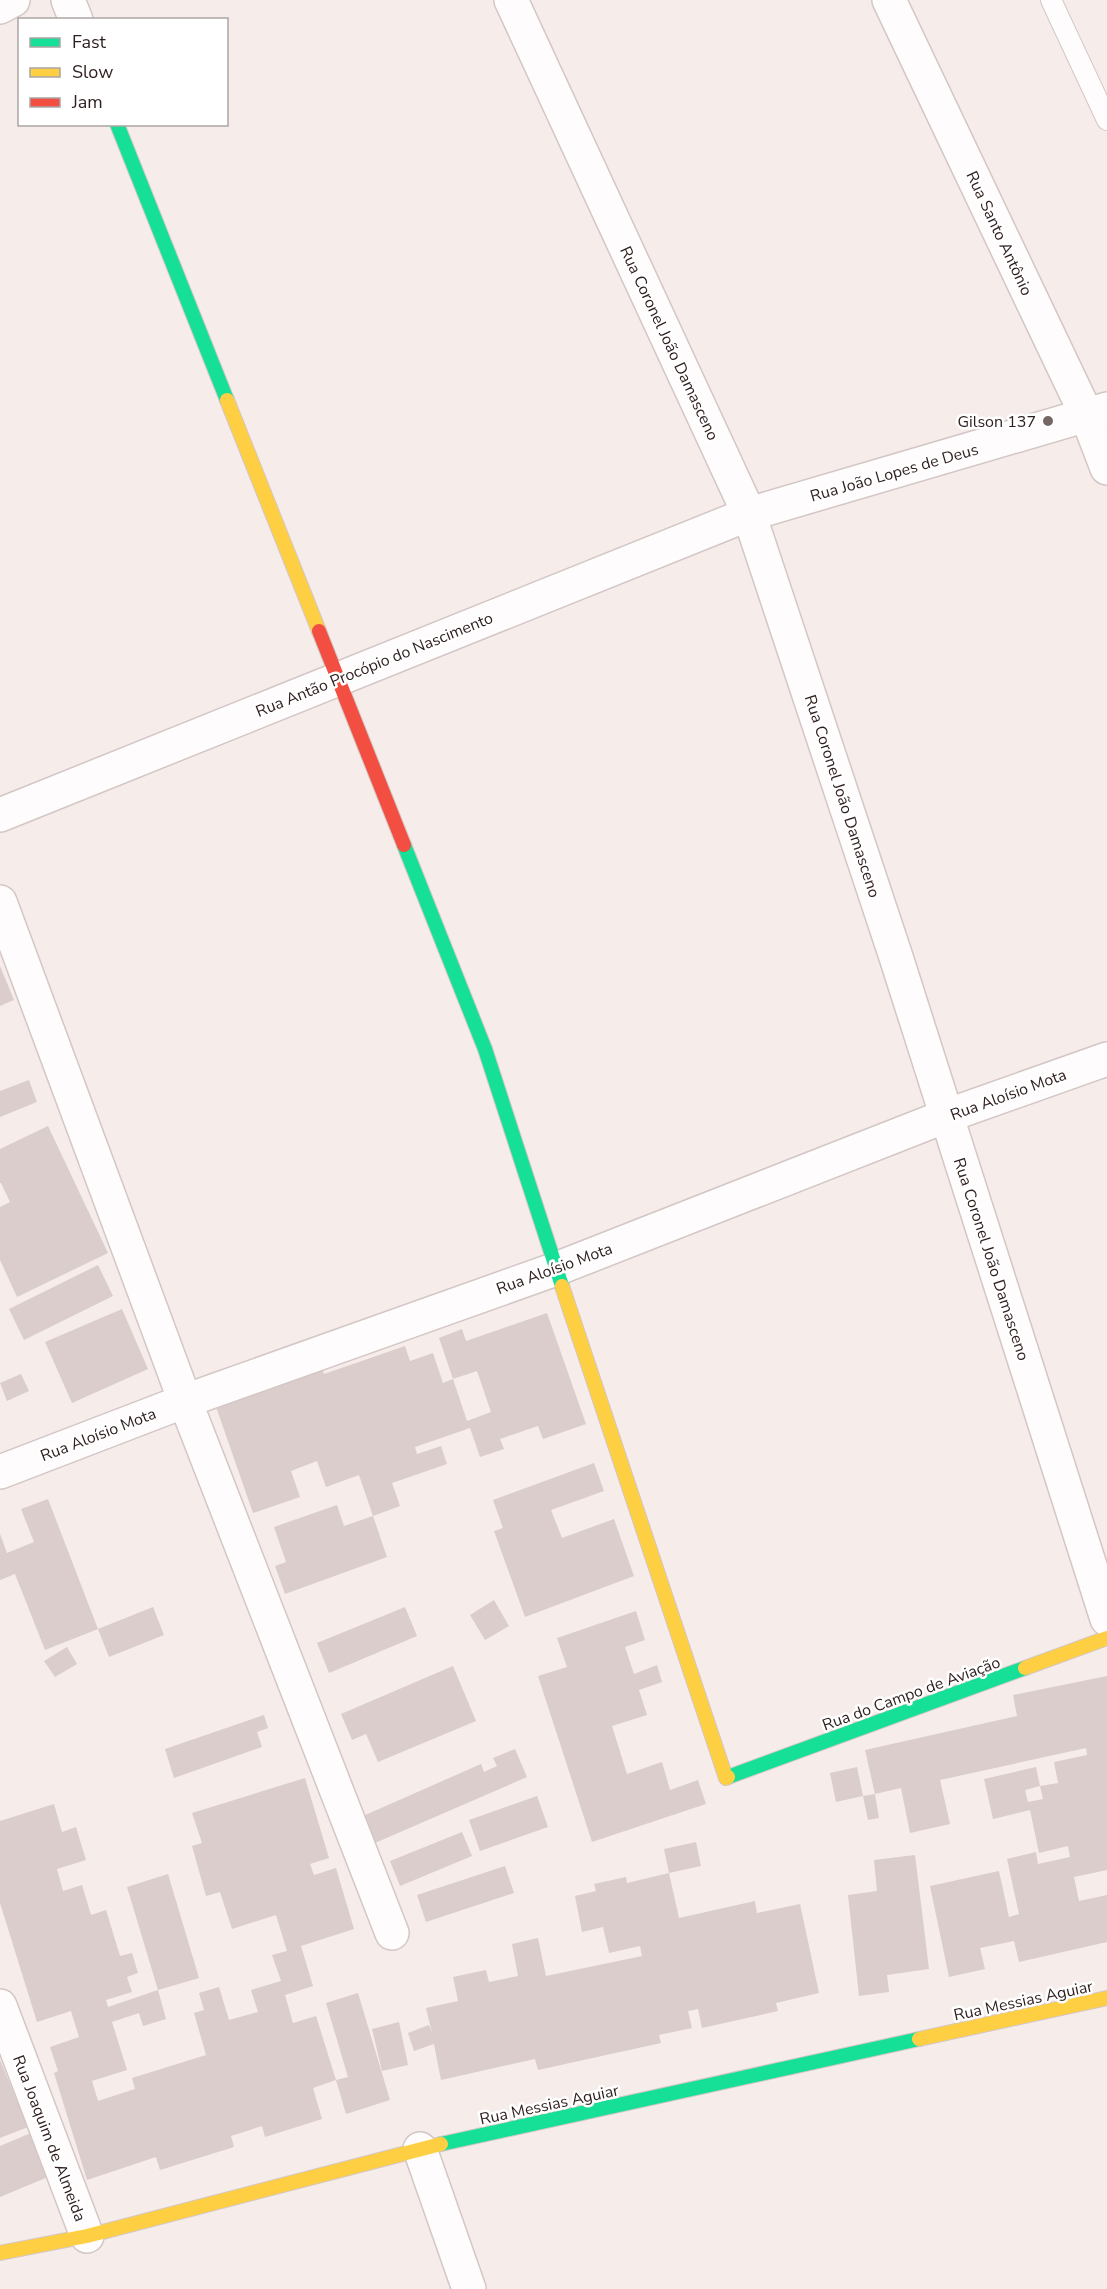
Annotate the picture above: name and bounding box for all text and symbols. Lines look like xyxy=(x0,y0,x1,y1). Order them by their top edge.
legend xyxy=(18,18,228,126)
text: Fast xyxy=(72,30,107,54)
text: Slow xyxy=(72,60,113,84)
text: Jam xyxy=(71,90,103,114)
street label: Rua Santo Antônio xyxy=(961,168,1038,299)
street label: Rua Coronel João Damasceno xyxy=(614,243,724,444)
place label: Gilson 137 xyxy=(957,411,1036,433)
marker: Gilson 137 xyxy=(1041,414,1055,428)
street label: Rua João Lopes de Deus xyxy=(808,438,981,508)
street label: Rua Antão Procópio do Nascimento xyxy=(253,607,496,723)
street label: Rua Coronel João Damasceno xyxy=(799,692,885,901)
street label: Rua Aloísio Mota xyxy=(947,1064,1070,1126)
street label: Rua Coronel João Damasceno xyxy=(948,1155,1034,1364)
street label: Rua Aloísio Mota xyxy=(493,1238,616,1300)
street label: Rua Aloísio Mota xyxy=(37,1403,159,1467)
street label: Rua do Campo de Aviação xyxy=(819,1651,1004,1736)
street label: Rua Messias Aguiar xyxy=(952,1975,1095,2026)
street label: Rua Joaquim de Almeida xyxy=(7,2052,91,2225)
street label: Rua Messias Aguiar xyxy=(478,2079,621,2130)

